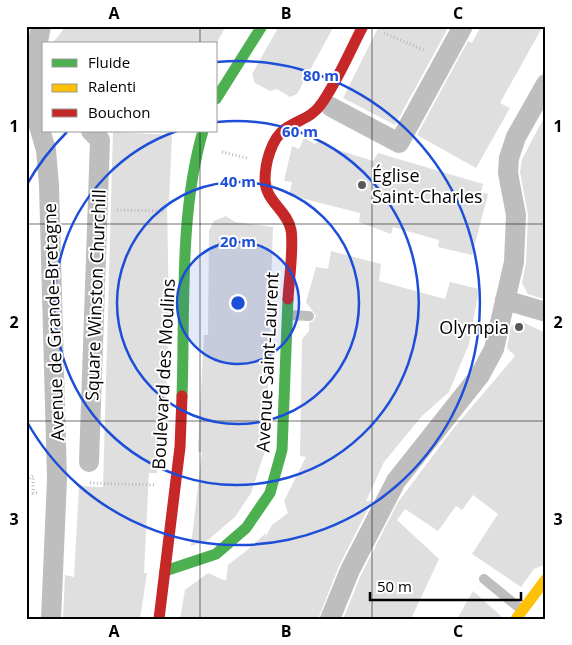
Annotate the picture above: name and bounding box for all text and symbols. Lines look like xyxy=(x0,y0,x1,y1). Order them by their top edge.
text: A xyxy=(108,2,120,24)
text: B xyxy=(281,2,291,24)
text: C xyxy=(453,2,463,24)
legend xyxy=(42,42,218,132)
text: Fluide xyxy=(88,52,130,72)
text: 80 m xyxy=(303,65,339,85)
text: Ralenti xyxy=(88,76,136,96)
text: Bouchon xyxy=(88,102,151,122)
text: 1 xyxy=(9,115,19,137)
text: 1 xyxy=(553,115,563,137)
text: 60 m xyxy=(282,121,318,141)
place label: Église Saint-Charles xyxy=(372,163,483,208)
text: 40 m xyxy=(220,171,256,191)
marker: Église Saint-Charles xyxy=(356,179,368,191)
street label: Square Winston Churchill xyxy=(79,189,111,401)
street label: Avenue de Grande-Bretagne xyxy=(37,203,69,441)
text: 20 m xyxy=(220,231,256,251)
street label: Avenue Saint-Laurent xyxy=(250,271,284,453)
street label: Boulevard des Moulins xyxy=(146,278,180,470)
centre of rings xyxy=(229,294,247,312)
text: 2 xyxy=(9,311,19,333)
text: 2 xyxy=(553,311,563,333)
place label: Olympia xyxy=(439,315,509,339)
marker: Olympia xyxy=(513,321,525,333)
text: 3 xyxy=(9,508,19,530)
text: 3 xyxy=(553,508,563,530)
scale bar xyxy=(370,570,521,602)
text: 50 m xyxy=(377,576,412,596)
text: A xyxy=(108,620,120,642)
text: B xyxy=(281,620,291,642)
text: C xyxy=(453,620,463,642)

